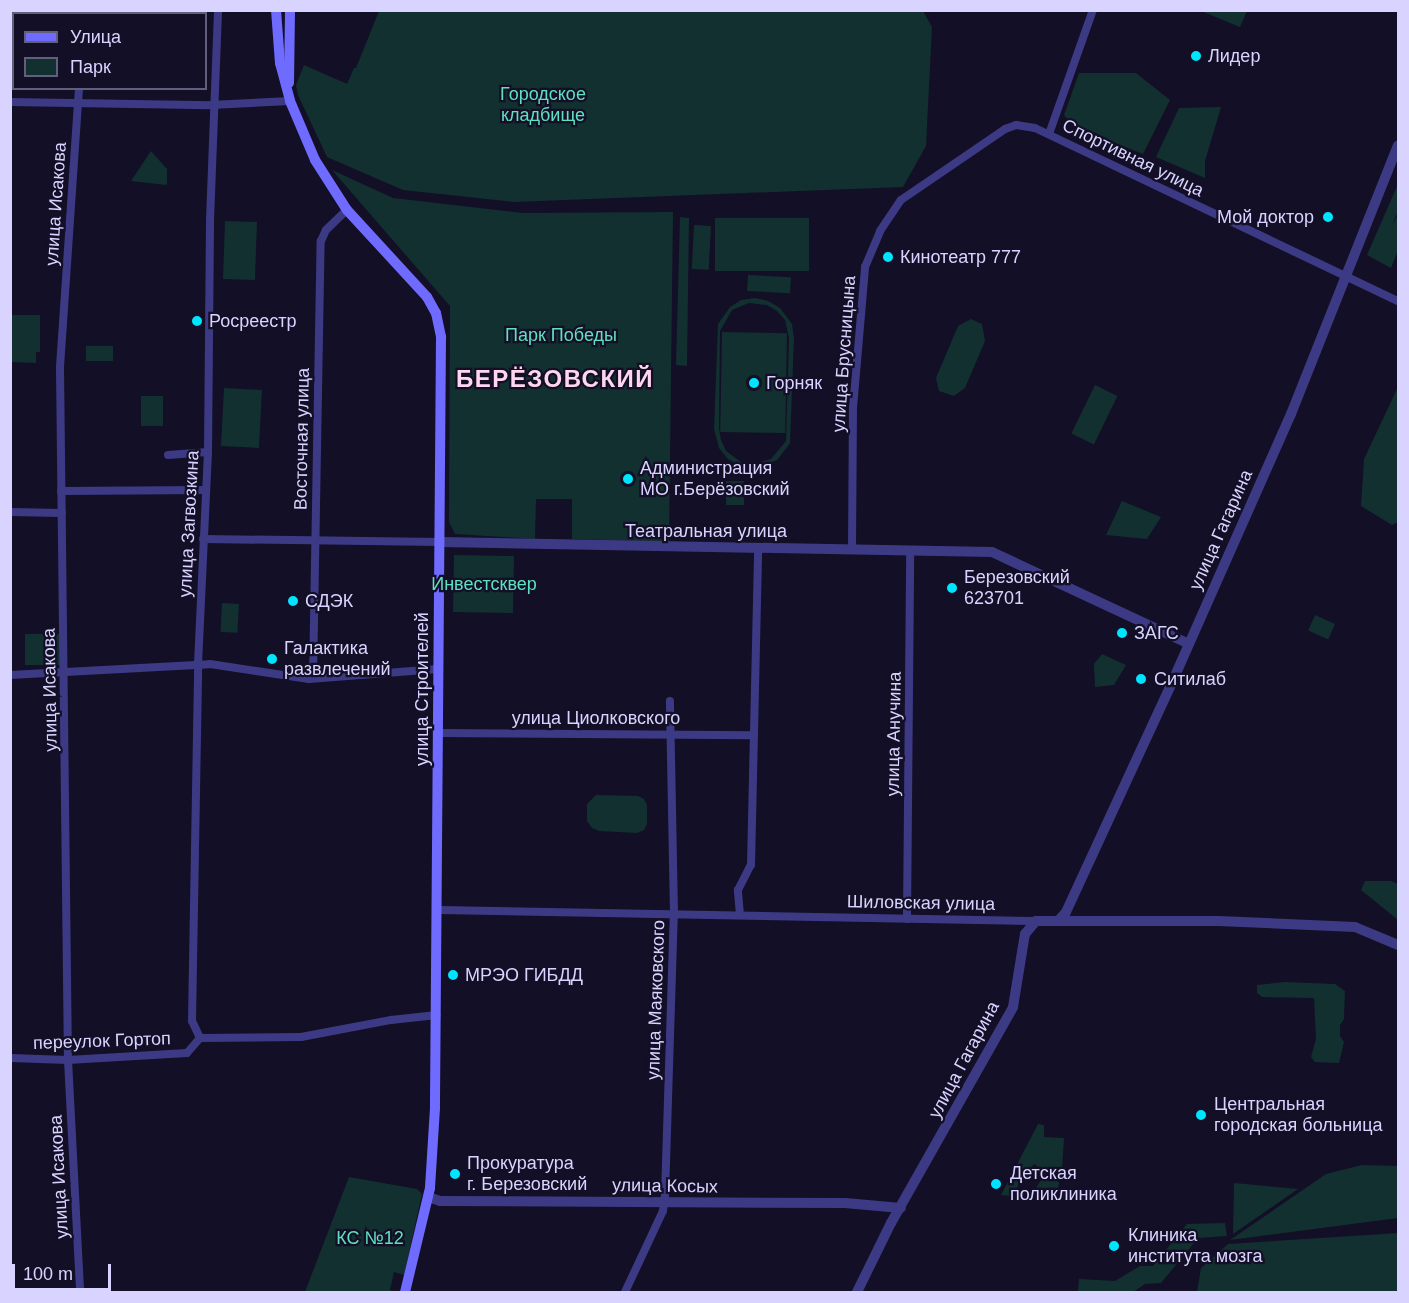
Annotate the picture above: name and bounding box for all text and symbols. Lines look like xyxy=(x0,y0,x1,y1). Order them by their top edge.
legend xyxy=(12,12,207,90)
text: Улица xyxy=(70,27,121,47)
place label: Лидер xyxy=(1208,45,1260,67)
marker: Лидер xyxy=(1189,49,1203,63)
text: Парк xyxy=(70,57,111,77)
park label: Городское кладбище xyxy=(500,84,586,127)
street label: Спортивная улица xyxy=(1059,114,1207,202)
street label: улица Исакова xyxy=(41,141,71,267)
place label: Мой доктор xyxy=(1217,206,1314,228)
marker: Мой доктор xyxy=(1319,208,1337,226)
place label: Кинотеатр 777 xyxy=(900,246,1021,268)
marker: Кинотеатр 777 xyxy=(881,250,895,264)
street label: улица Брусницына xyxy=(828,275,860,433)
place label: Росреестр xyxy=(209,310,297,332)
marker: Росреестр xyxy=(190,314,204,328)
park label: Парк Победы xyxy=(505,324,617,346)
district label: БЕРЁЗОВСКИЙ xyxy=(456,365,654,393)
street label: Восточная улица xyxy=(290,368,314,510)
place label: Горняк xyxy=(766,372,822,394)
marker: Горняк xyxy=(747,376,761,390)
street label: улица Загвозкина xyxy=(174,450,204,598)
place label: Администрация МО г.Берёзовский xyxy=(640,458,790,500)
street label: улица Гагарина xyxy=(1185,466,1257,594)
marker: Администрация МО г.Берёзовский xyxy=(621,472,635,486)
street label: Театральная улица xyxy=(625,520,787,542)
place label: Березовский 623701 xyxy=(964,567,1070,610)
park label: Инвестсквер xyxy=(431,573,537,595)
marker: Березовский 623701 xyxy=(945,581,959,595)
place label: СДЭК xyxy=(305,590,353,612)
marker: СДЭК xyxy=(286,594,300,608)
street label: улица Строителей xyxy=(411,612,433,766)
place label: ЗАГС xyxy=(1134,622,1179,644)
marker: ЗАГС xyxy=(1115,626,1129,640)
street label: улица Исакова xyxy=(38,628,62,752)
place label: Галактика развлечений xyxy=(284,638,391,680)
marker: Галактика развлечений xyxy=(265,652,279,666)
place label: Ситилаб xyxy=(1154,668,1226,690)
marker: Ситилаб xyxy=(1132,670,1150,688)
street label: улица Анучина xyxy=(882,671,906,797)
street label: улица Циолковского xyxy=(512,707,680,729)
street label: Шиловская улица xyxy=(847,891,995,915)
street label: улица Маяковского xyxy=(642,920,670,1080)
place label: МРЭО ГИБДД xyxy=(465,964,583,986)
marker: МРЭО ГИБДД xyxy=(446,968,460,982)
street label: улица Гагарина xyxy=(924,998,1004,1122)
street label: переулок Гортоп xyxy=(33,1028,171,1054)
place label: Центральная городская больница xyxy=(1214,1094,1382,1136)
marker: Центральная городская больница xyxy=(1192,1106,1210,1124)
street label: улица Исакова xyxy=(45,1115,73,1239)
place label: Прокуратура г. Березовский xyxy=(467,1153,587,1196)
place label: Детская поликлиника xyxy=(1010,1163,1117,1206)
marker: Прокуратура г. Березовский xyxy=(448,1167,462,1181)
street label: улица Косых xyxy=(612,1174,718,1198)
marker: Детская поликлиника xyxy=(987,1175,1005,1193)
place label: Клиника института мозга xyxy=(1128,1225,1262,1268)
park label: КС №12 xyxy=(336,1227,404,1249)
marker: Клиника института мозга xyxy=(1105,1237,1123,1255)
scale bar xyxy=(15,1252,114,1290)
text: 100 m xyxy=(23,1264,73,1284)

